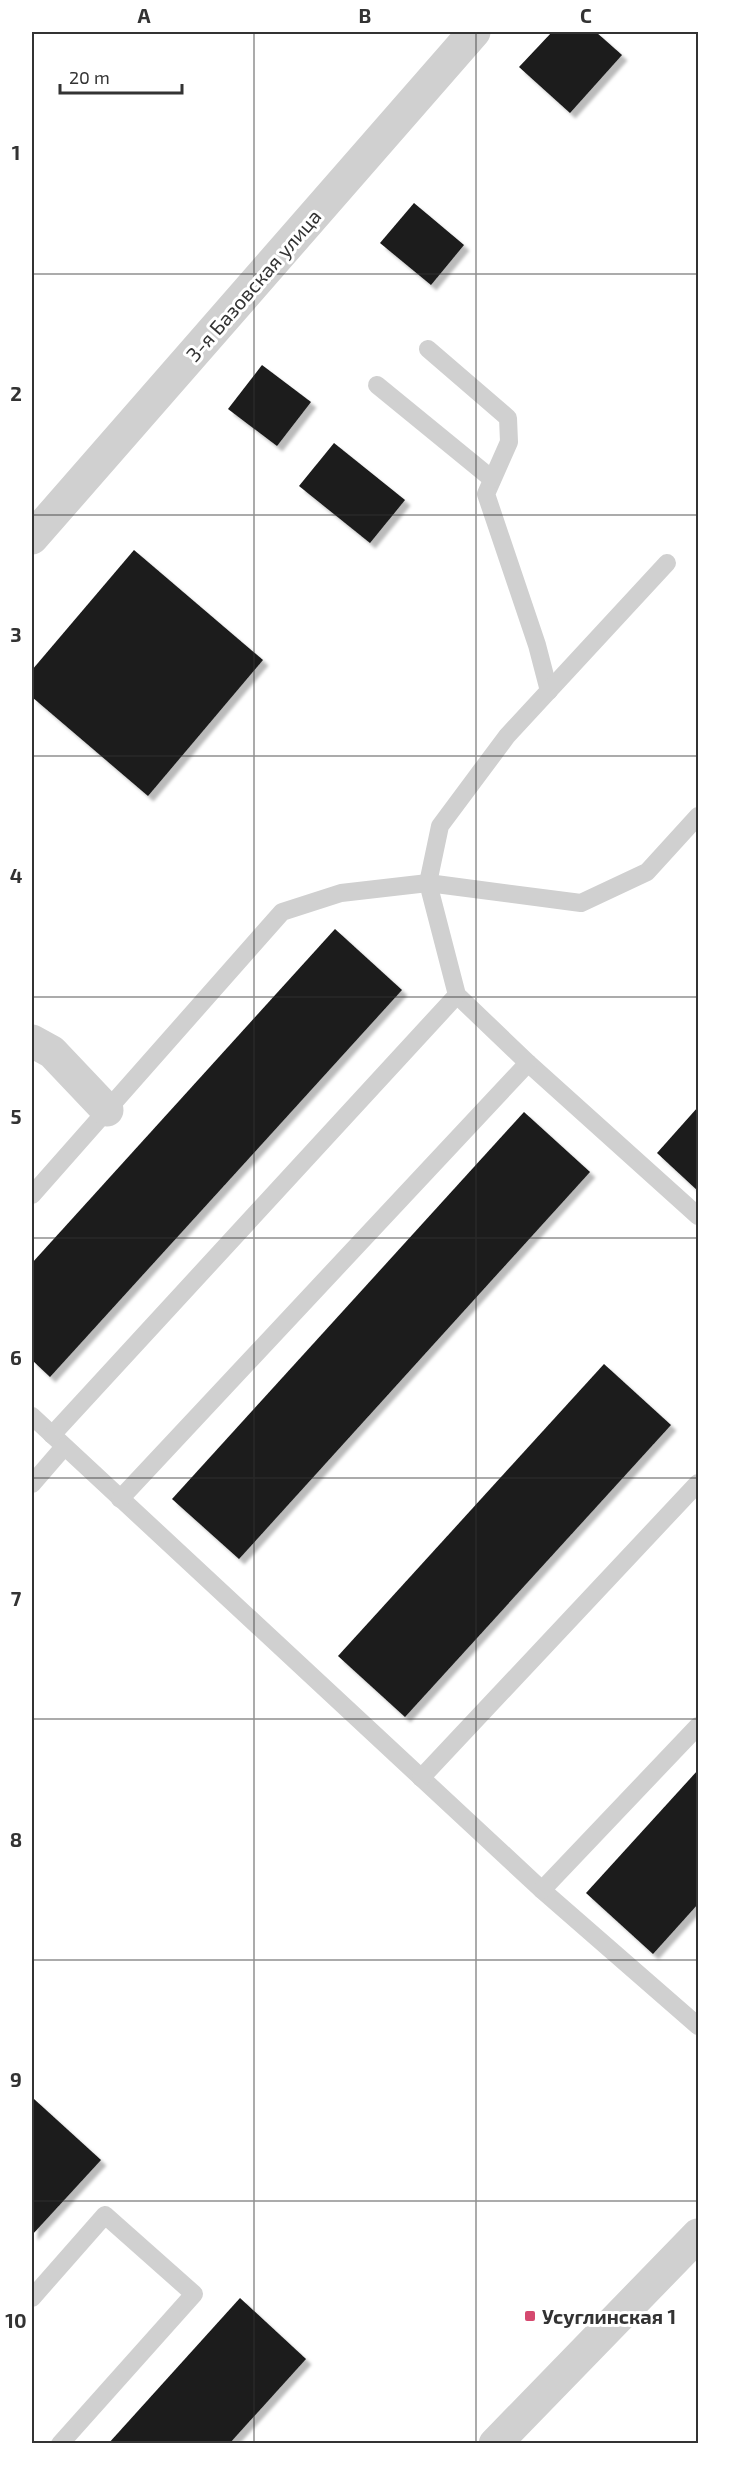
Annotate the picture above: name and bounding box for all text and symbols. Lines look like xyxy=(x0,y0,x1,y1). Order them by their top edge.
text: A xyxy=(137,3,151,27)
text: B xyxy=(359,3,371,27)
text: C xyxy=(580,3,592,27)
scale bar xyxy=(60,57,182,95)
text: 20 m xyxy=(69,66,110,88)
text: 1 xyxy=(12,140,20,164)
street label: 3-я Базовская улица xyxy=(180,204,326,367)
text: 2 xyxy=(10,381,22,405)
text: 3 xyxy=(10,622,22,646)
text: 4 xyxy=(10,863,23,887)
text: 5 xyxy=(10,1104,22,1128)
text: 6 xyxy=(10,1345,22,1369)
text: 7 xyxy=(11,1586,22,1610)
text: 8 xyxy=(10,1827,22,1851)
text: 9 xyxy=(10,2067,22,2091)
place label: Усуглинская 1 xyxy=(542,2304,676,2328)
text: 10 xyxy=(5,2308,27,2332)
marker: Усуглинская 1 xyxy=(523,2309,537,2323)

